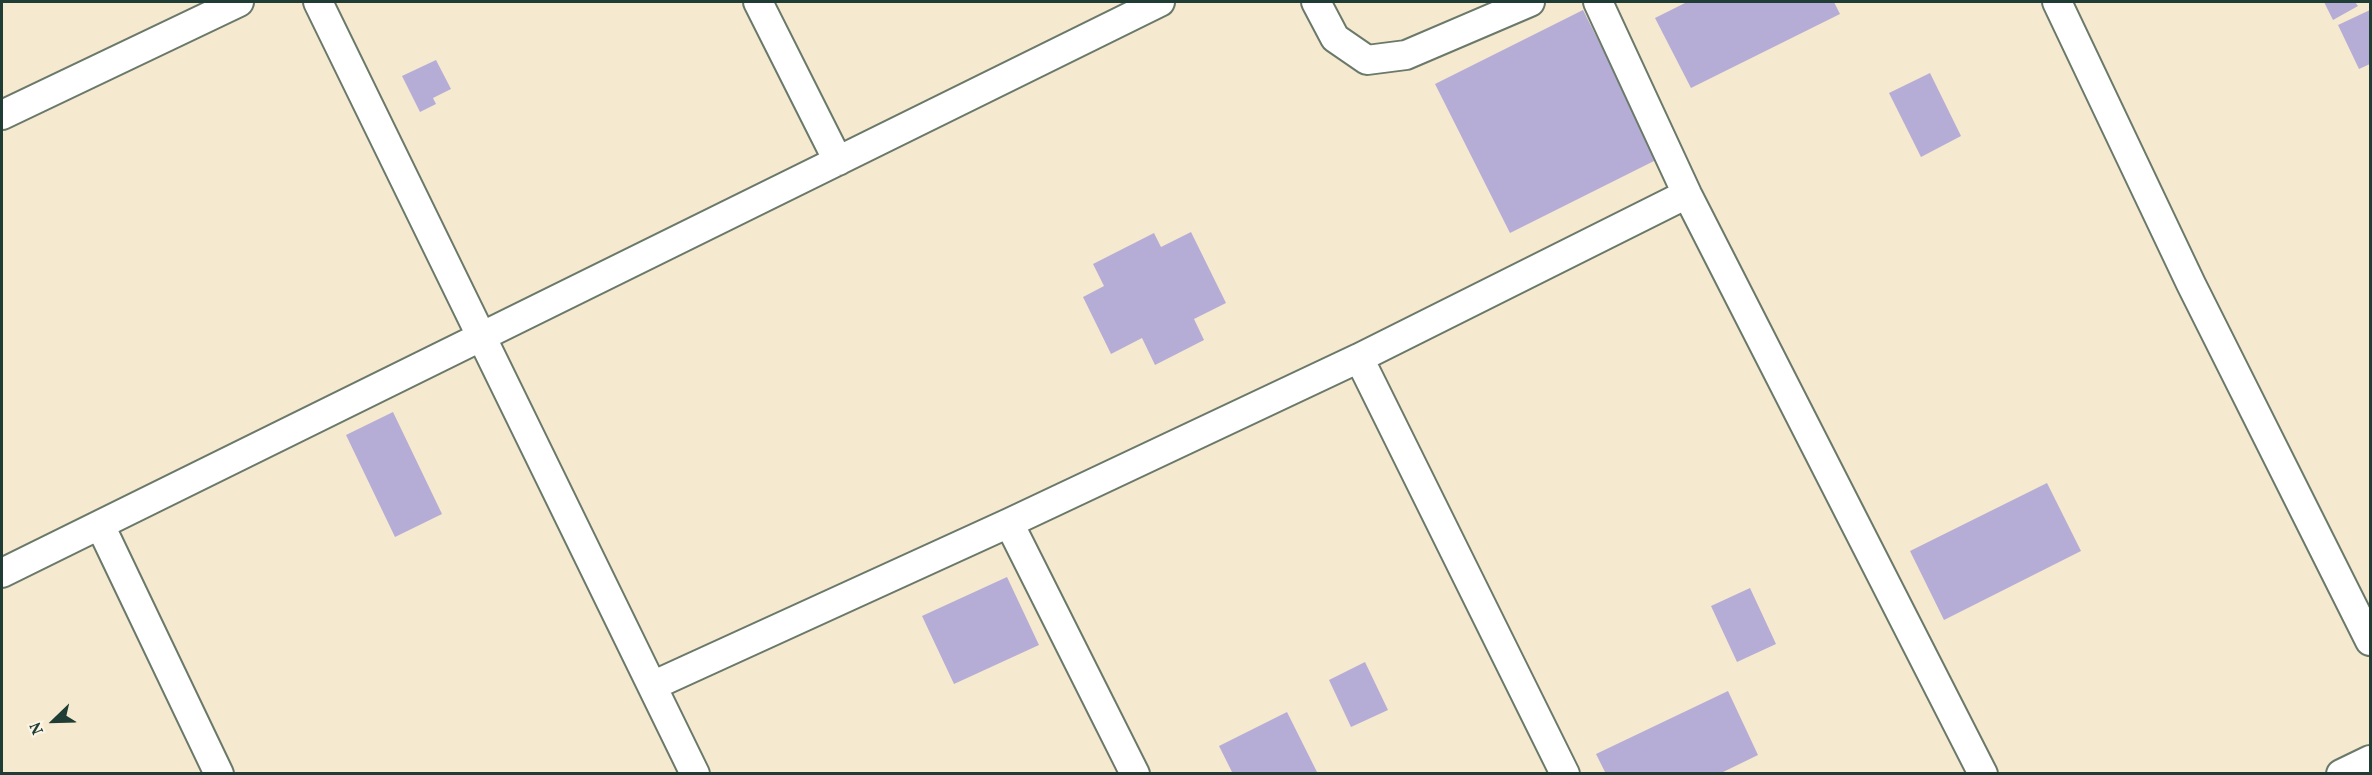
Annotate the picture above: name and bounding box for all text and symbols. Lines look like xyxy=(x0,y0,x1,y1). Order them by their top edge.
north arrow xyxy=(24,691,84,751)
text: N xyxy=(25,718,50,738)

